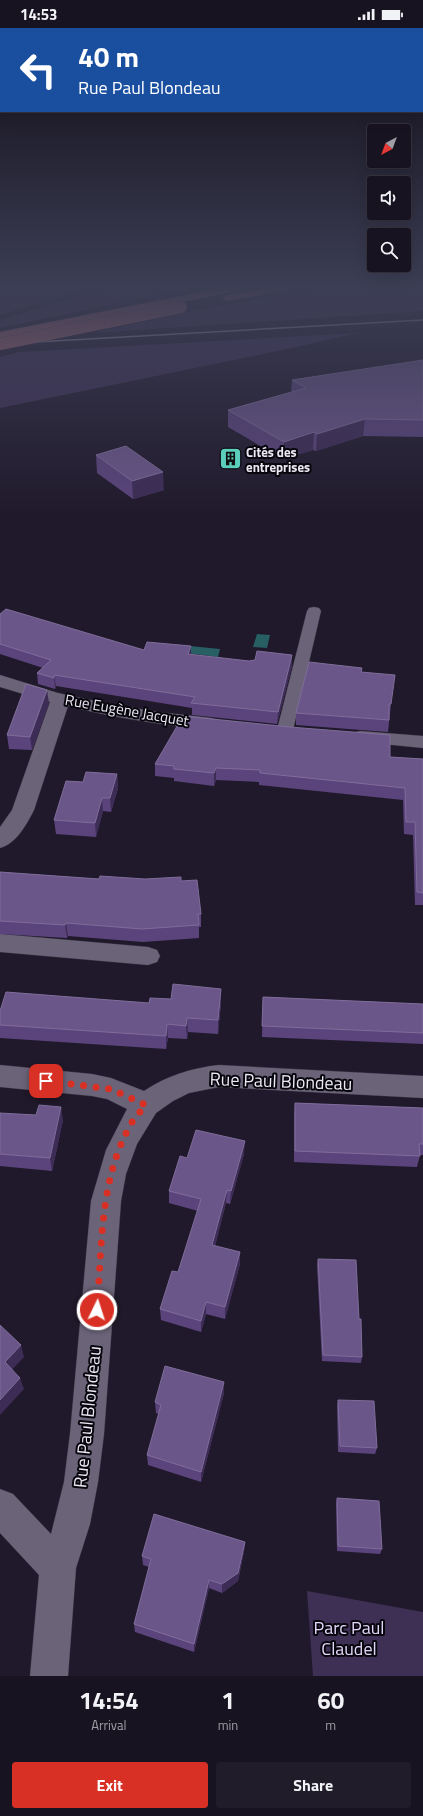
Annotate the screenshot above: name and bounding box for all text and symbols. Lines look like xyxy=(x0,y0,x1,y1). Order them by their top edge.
text: 14:53 xyxy=(20,3,57,26)
text: 40 m xyxy=(78,35,139,78)
icon: left xyxy=(12,44,64,96)
text: Rue Paul Blondeau xyxy=(78,74,221,101)
north arrow xyxy=(367,124,411,168)
map controls xyxy=(367,124,411,272)
button: sound xyxy=(367,176,411,220)
button: search xyxy=(367,228,411,272)
place label: Cités des entreprises xyxy=(246,442,310,477)
building icon: Cités des entreprises xyxy=(217,446,243,472)
street label: Rue Eugène Jacquet xyxy=(63,688,191,732)
pin xyxy=(29,1064,63,1098)
street label: Rue Paul Blondeau xyxy=(209,1065,353,1097)
icon: arrive xyxy=(35,1070,57,1092)
position arrow xyxy=(76,1289,118,1331)
street label: Rue Paul Blondeau xyxy=(66,1345,108,1489)
park label: Parc Paul Claudel xyxy=(314,1614,384,1662)
text: 14:54 xyxy=(79,1682,139,1718)
text: 1 xyxy=(221,1682,235,1718)
text: 60 xyxy=(317,1682,344,1718)
text: Arrival xyxy=(91,1715,126,1735)
text: min xyxy=(218,1715,238,1735)
text: m xyxy=(325,1715,336,1735)
button: Exit xyxy=(12,1762,208,1808)
button: Share xyxy=(216,1762,411,1808)

